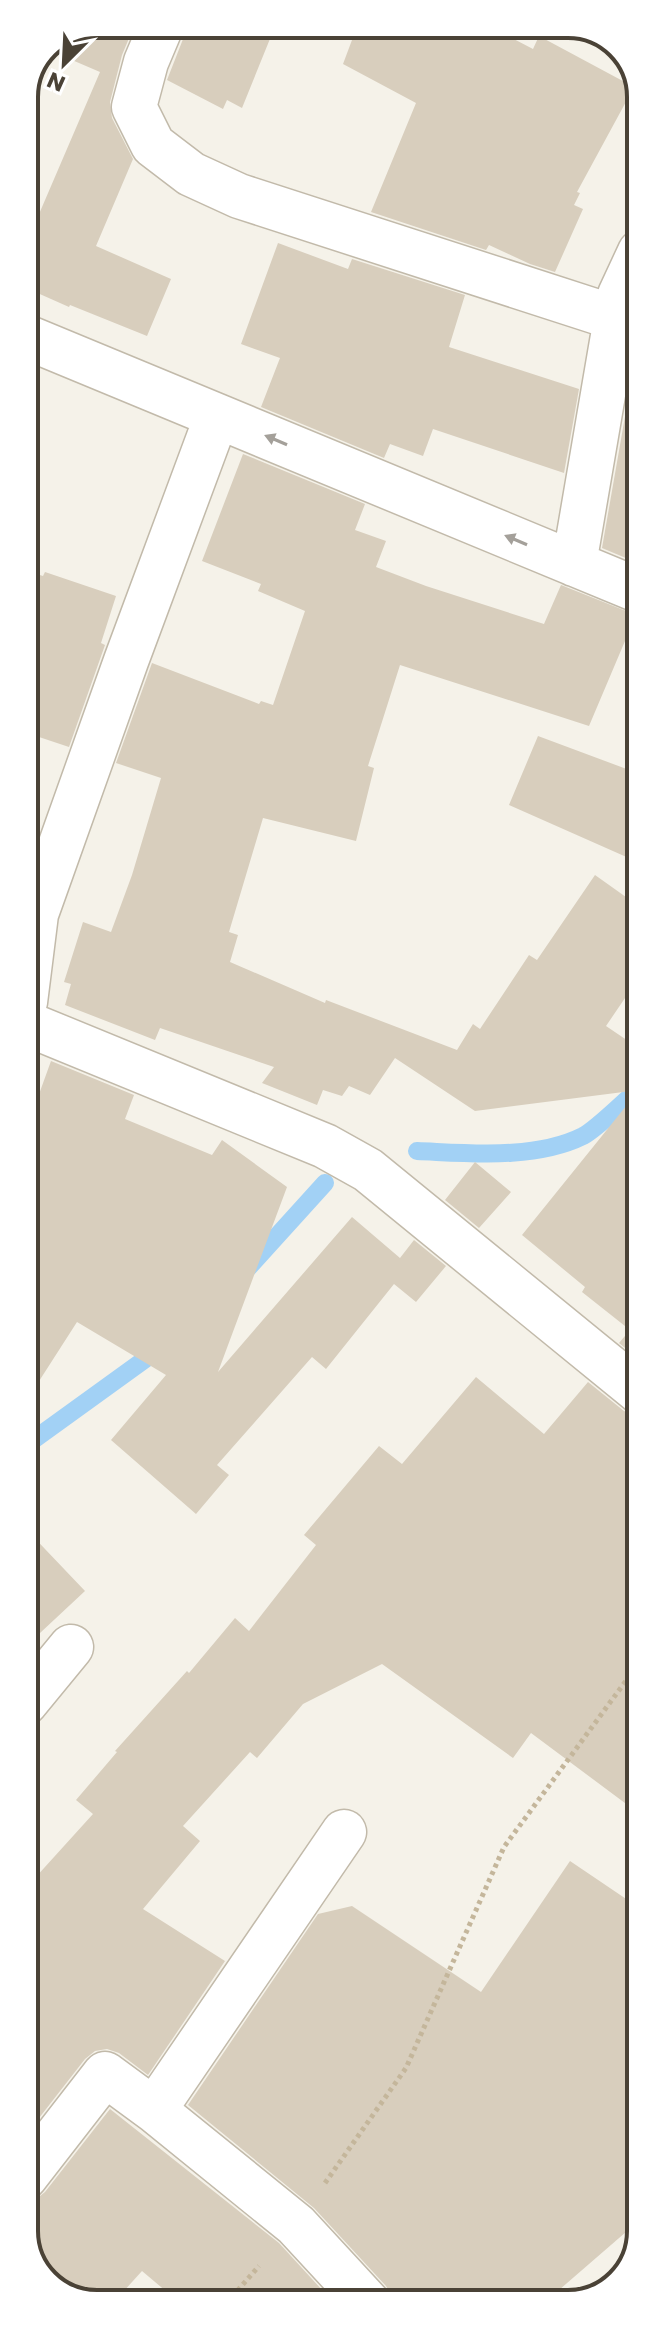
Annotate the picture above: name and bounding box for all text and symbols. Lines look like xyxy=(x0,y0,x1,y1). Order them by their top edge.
north arrow xyxy=(24,24,104,104)
text: N xyxy=(42,64,70,99)
one-way arrow xyxy=(264,433,288,446)
one-way arrow xyxy=(504,533,528,546)

